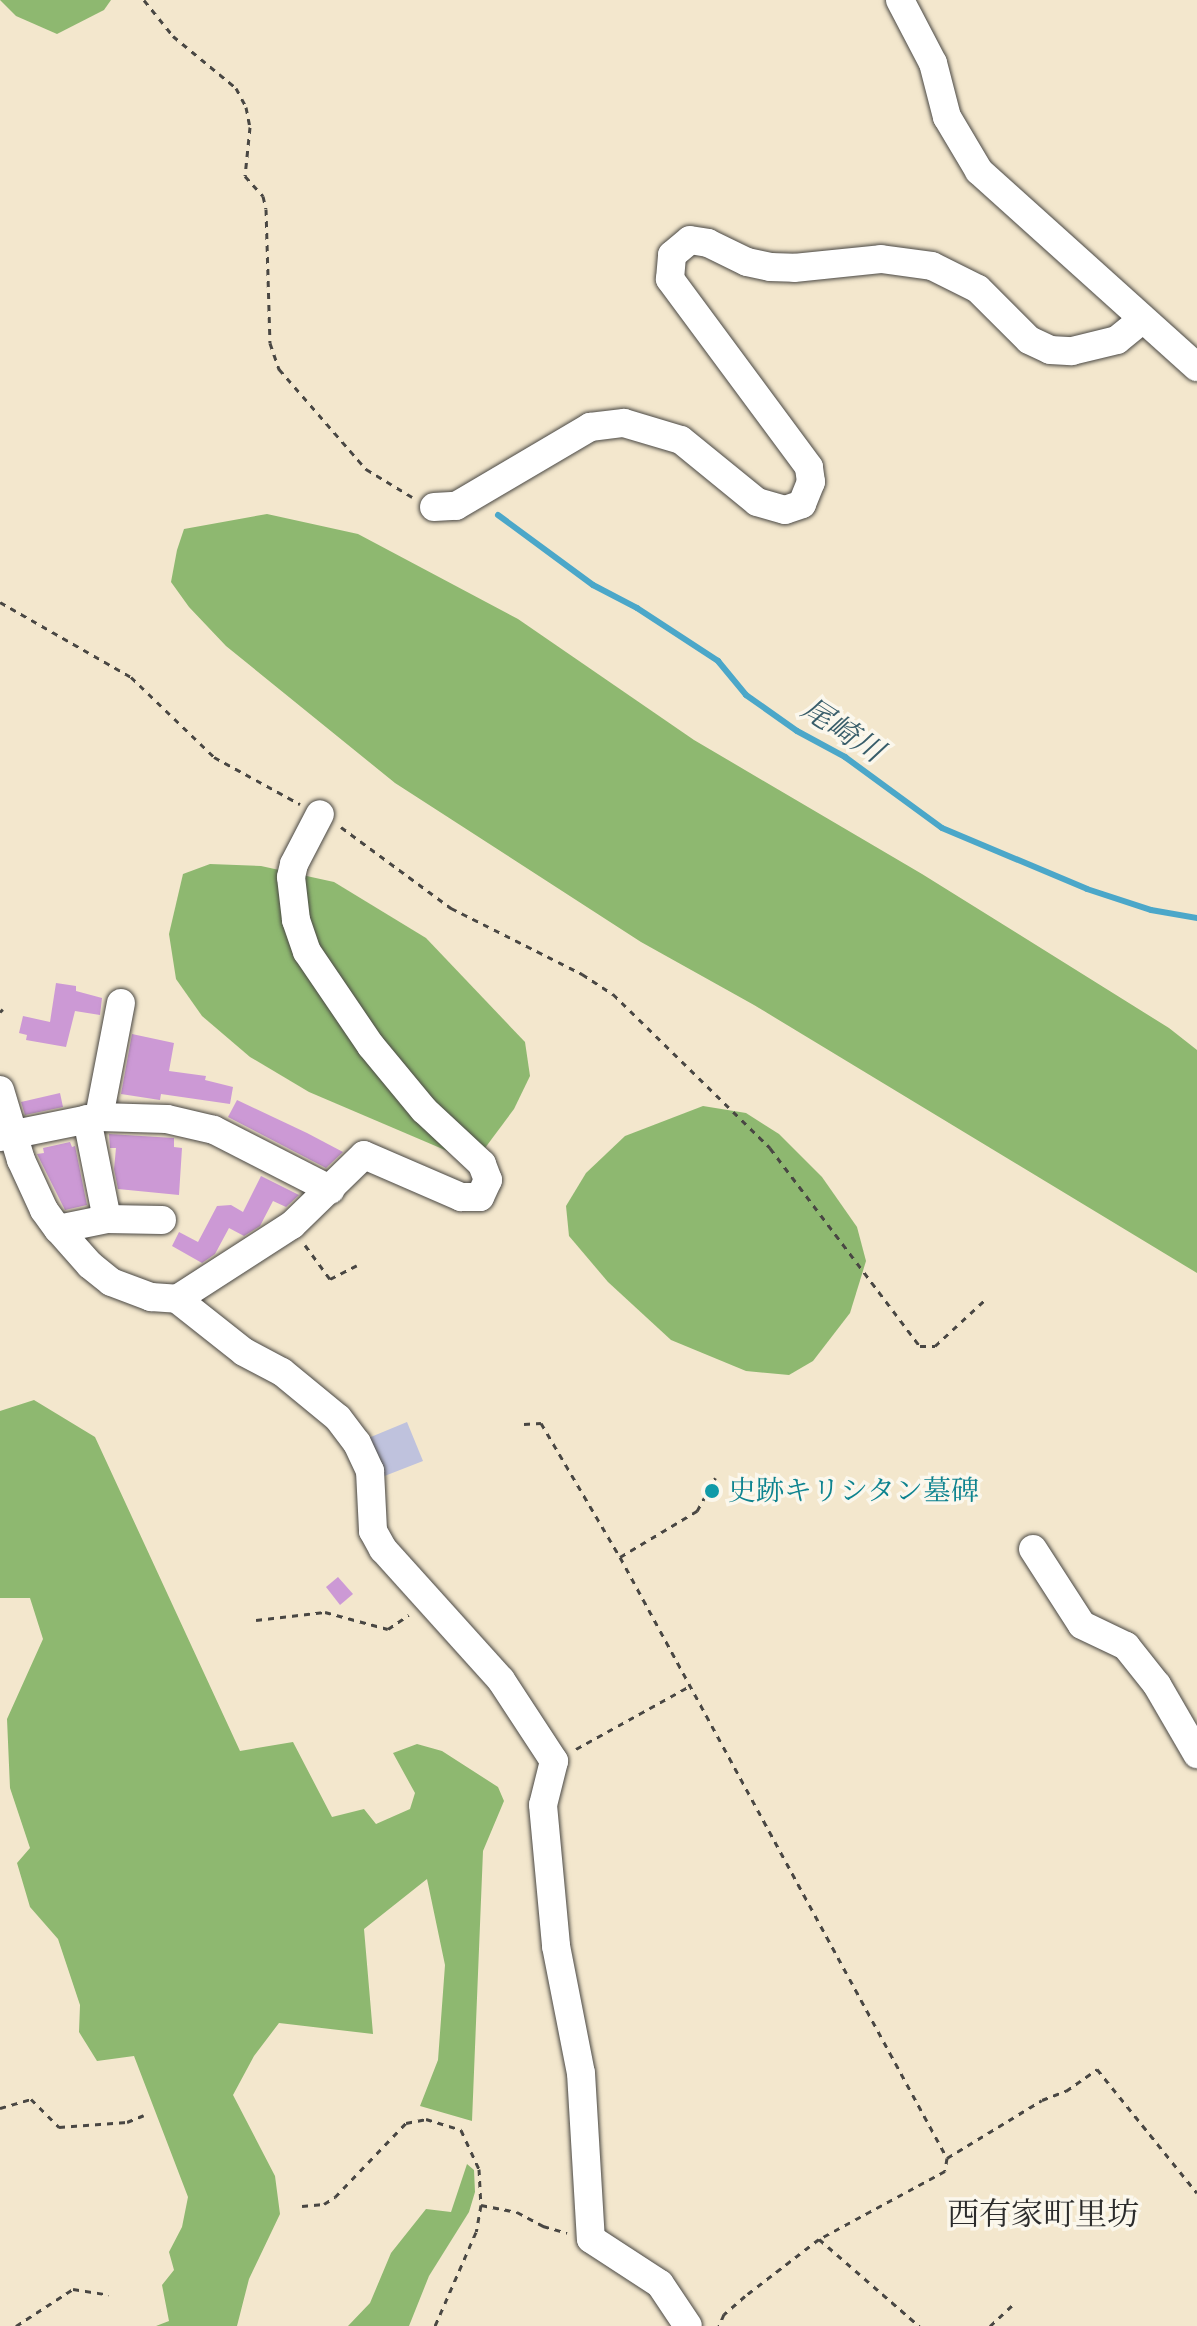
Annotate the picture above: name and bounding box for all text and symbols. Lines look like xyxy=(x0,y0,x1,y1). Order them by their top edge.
water label: 尾崎川 xyxy=(794,691,890,771)
place label: 史跡キリシタン墓碑 xyxy=(728,1474,980,1508)
marker: 史跡キリシタン墓碑 xyxy=(703,1482,721,1500)
district label: 西有家町里坊 xyxy=(947,2196,1139,2234)

